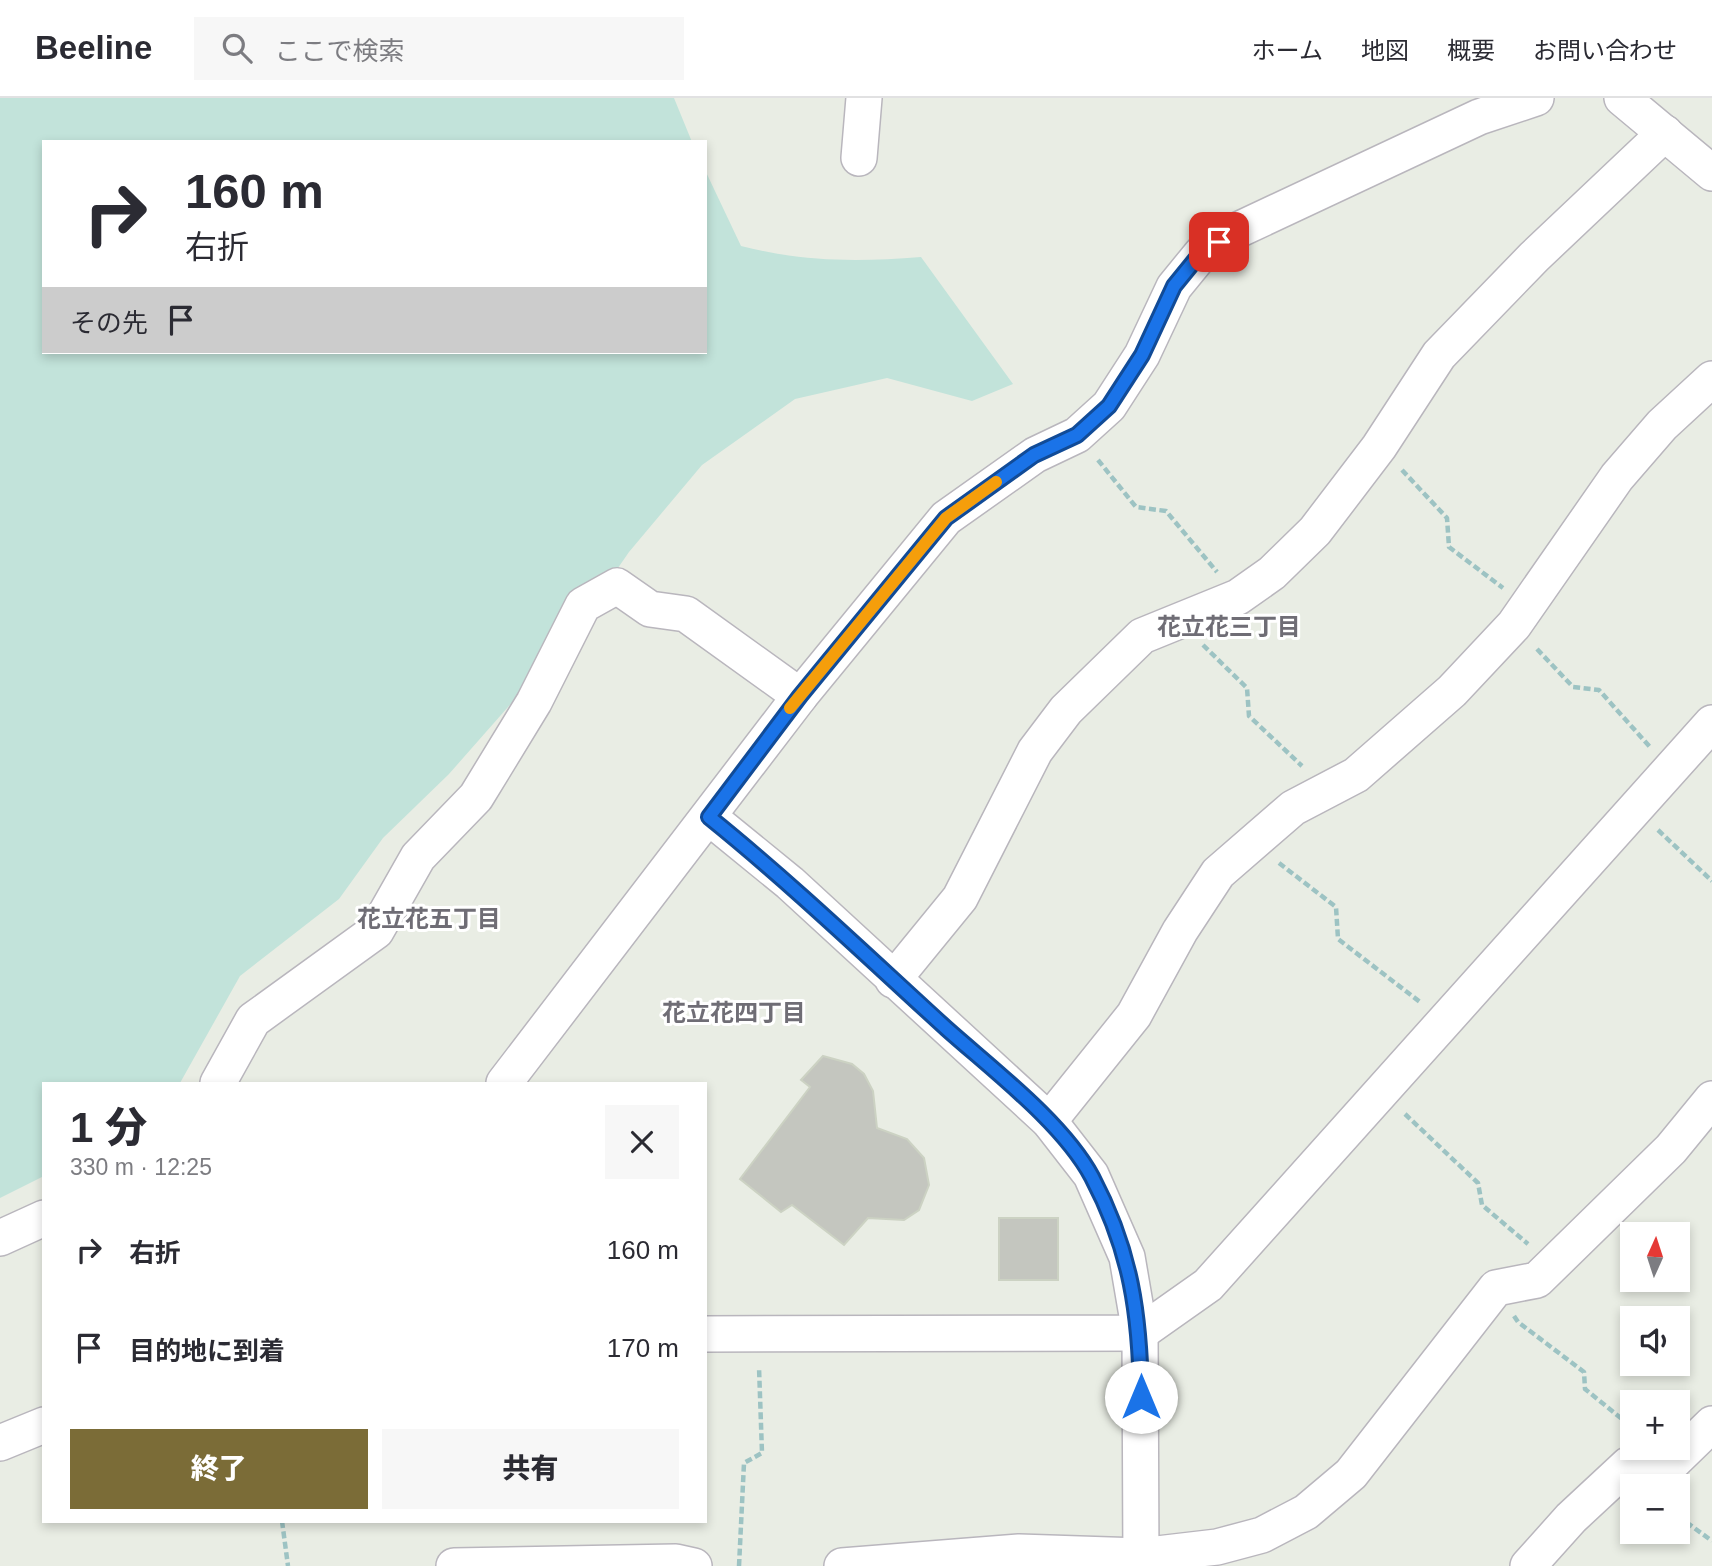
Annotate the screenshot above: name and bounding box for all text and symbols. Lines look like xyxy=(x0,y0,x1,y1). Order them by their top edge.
search box xyxy=(194,17,684,80)
text: Beeline xyxy=(35,29,152,66)
icon: search xyxy=(218,29,256,67)
text: ここで検索 xyxy=(274,36,404,66)
text: ホーム xyxy=(1252,37,1323,64)
text: 地図 xyxy=(1361,37,1409,64)
text: 概要 xyxy=(1447,37,1495,64)
text: お問い合わせ xyxy=(1533,37,1677,64)
text: 160 m xyxy=(185,164,324,218)
icon: right xyxy=(70,168,161,259)
pin xyxy=(1189,212,1249,272)
icon: arrive xyxy=(1200,223,1238,261)
text: 右折 xyxy=(185,229,249,265)
icon: arrive xyxy=(162,301,200,339)
text: その先 xyxy=(70,308,148,338)
district label: 花立花三丁目 xyxy=(1157,613,1301,640)
district label: 花立花五丁目 xyxy=(357,905,501,932)
district label: 花立花四丁目 xyxy=(662,999,806,1026)
text: 1 分 xyxy=(70,1104,147,1151)
button: close xyxy=(605,1105,679,1179)
text: 330 m · 12:25 xyxy=(70,1154,212,1180)
north arrow xyxy=(1620,1222,1690,1292)
map controls xyxy=(1620,1222,1690,1544)
icon: right xyxy=(70,1231,108,1269)
text: 160 m xyxy=(607,1235,679,1265)
text: 右折 xyxy=(129,1238,181,1268)
button: sound xyxy=(1620,1306,1690,1376)
icon: arrive xyxy=(70,1329,108,1367)
text: 170 m xyxy=(607,1333,679,1363)
text: 目的地に到着 xyxy=(129,1336,285,1366)
position arrow xyxy=(1104,1360,1178,1434)
button: + xyxy=(1620,1390,1690,1460)
button: 終了 xyxy=(70,1429,368,1509)
button: 共有 xyxy=(382,1429,679,1509)
button: − xyxy=(1620,1474,1690,1544)

